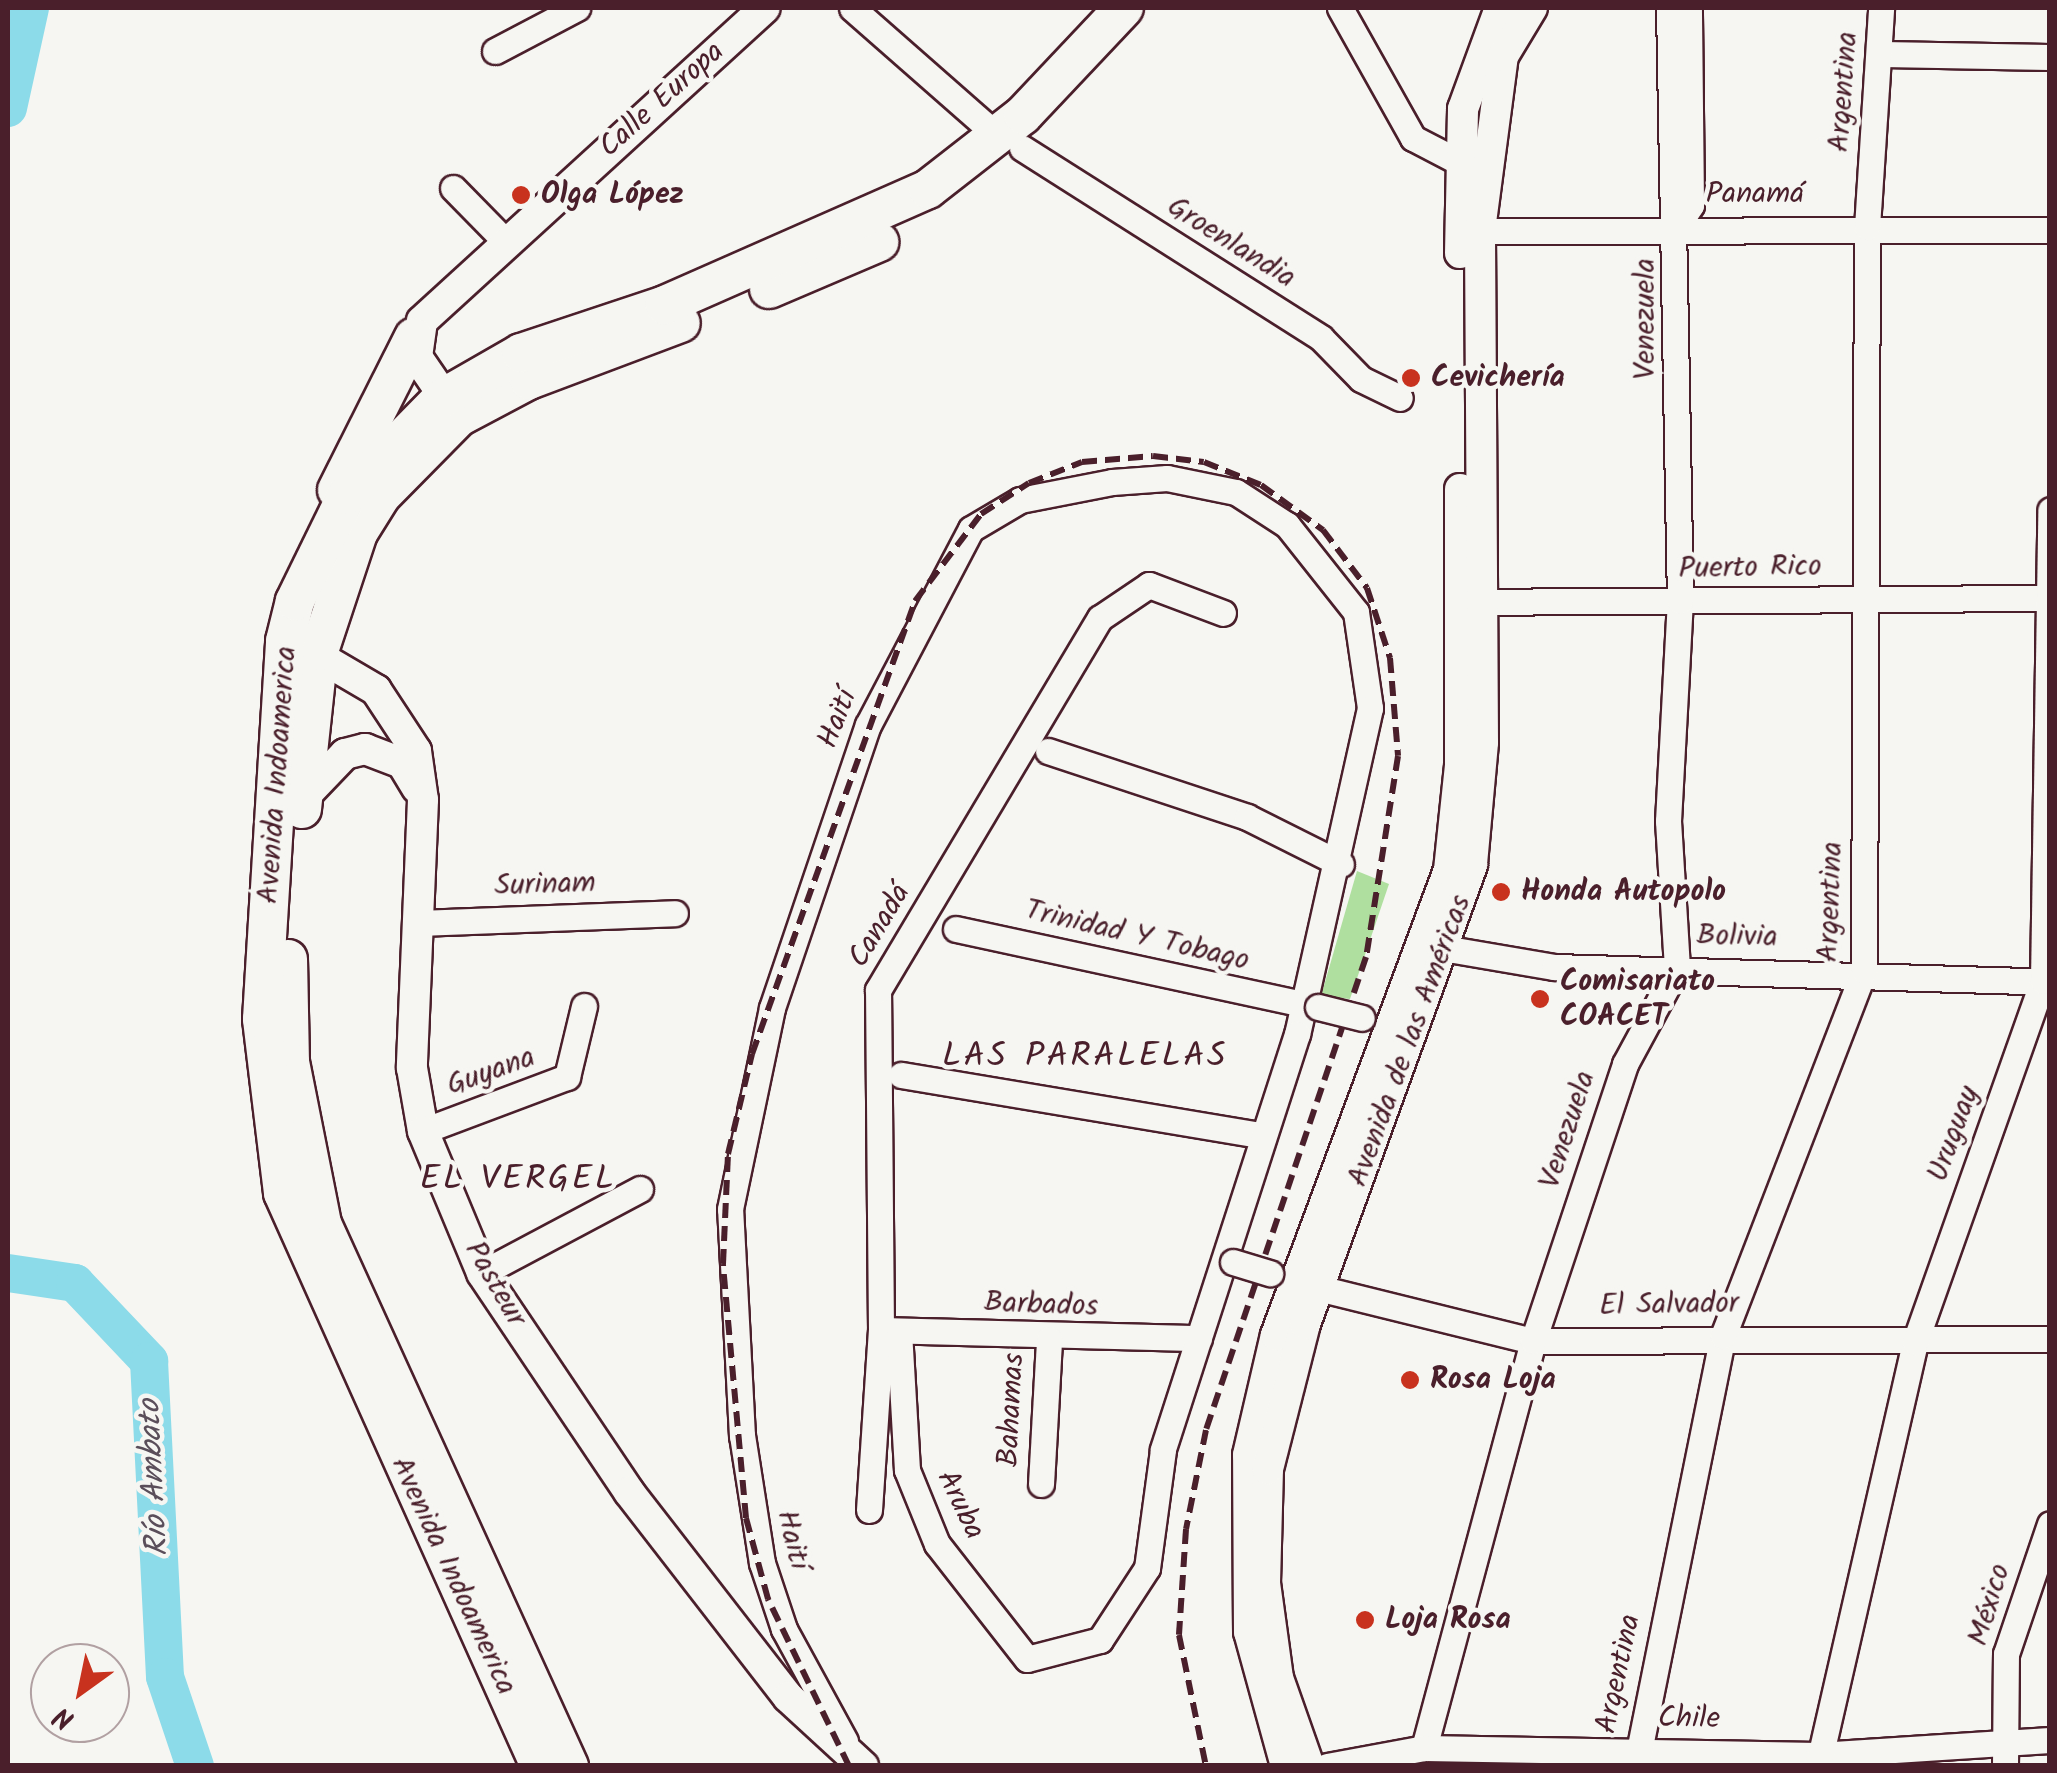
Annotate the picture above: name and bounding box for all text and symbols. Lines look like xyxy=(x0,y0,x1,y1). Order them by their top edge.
street label: Argentina xyxy=(1822,31,1866,153)
street label: Calle Europa xyxy=(592,34,732,166)
street label: Panamá xyxy=(1706,176,1804,212)
place label: Olga López xyxy=(541,177,684,213)
marker: Olga López xyxy=(510,184,532,206)
street label: Groenlandia xyxy=(1160,189,1302,297)
street label: Venezuela xyxy=(1628,258,1664,380)
place label: Cevichería xyxy=(1431,360,1565,396)
marker: Cevichería xyxy=(1400,367,1422,389)
street label: Puerto Rico xyxy=(1678,549,1822,587)
street label: Avenida Indoamerica xyxy=(251,645,305,905)
street label: Haití xyxy=(810,685,866,753)
street label: Argentina xyxy=(1811,841,1851,963)
street label: Surinam xyxy=(494,865,596,905)
place label: Honda Autopolo xyxy=(1521,874,1726,910)
street label: Canadá xyxy=(841,878,919,974)
marker: Honda Autopolo xyxy=(1490,881,1512,903)
street label: Avenida de las Américas xyxy=(1340,890,1480,1192)
street label: Trinidad Y Tobago xyxy=(1021,893,1253,979)
street label: Bolivia xyxy=(1696,918,1778,956)
place label: Comisariato COACET xyxy=(1560,964,1715,1034)
marker: Comisariato COACET xyxy=(1529,988,1551,1010)
district label: LAS PARALELAS xyxy=(942,1036,1228,1078)
street label: Guyana xyxy=(442,1040,540,1104)
street label: Venezuela xyxy=(1532,1067,1604,1193)
street label: Uruguay xyxy=(1920,1081,1988,1187)
district label: EL VERGEL xyxy=(420,1159,616,1201)
street label: Pasteur xyxy=(456,1235,534,1333)
street label: Barbados xyxy=(983,1285,1099,1325)
street label: El Salvador xyxy=(1599,1286,1739,1324)
street label: Bahamas xyxy=(991,1352,1033,1468)
place label: Rosa Loja xyxy=(1430,1362,1556,1398)
marker: Rosa Loja xyxy=(1399,1369,1421,1391)
water label: Río Ambato xyxy=(132,1398,178,1558)
street label: Avenida Indoamerica xyxy=(382,1451,524,1701)
street label: Aruba xyxy=(928,1465,992,1545)
street label: Haití xyxy=(767,1507,817,1573)
street label: México xyxy=(1961,1560,2019,1650)
place label: Loja Rosa xyxy=(1385,1602,1511,1638)
marker: Loja Rosa xyxy=(1354,1609,1376,1631)
street label: Argentina xyxy=(1589,1611,1649,1737)
north arrow xyxy=(30,1643,130,1743)
text: N xyxy=(45,1693,84,1741)
street label: Chile xyxy=(1658,1700,1720,1738)

